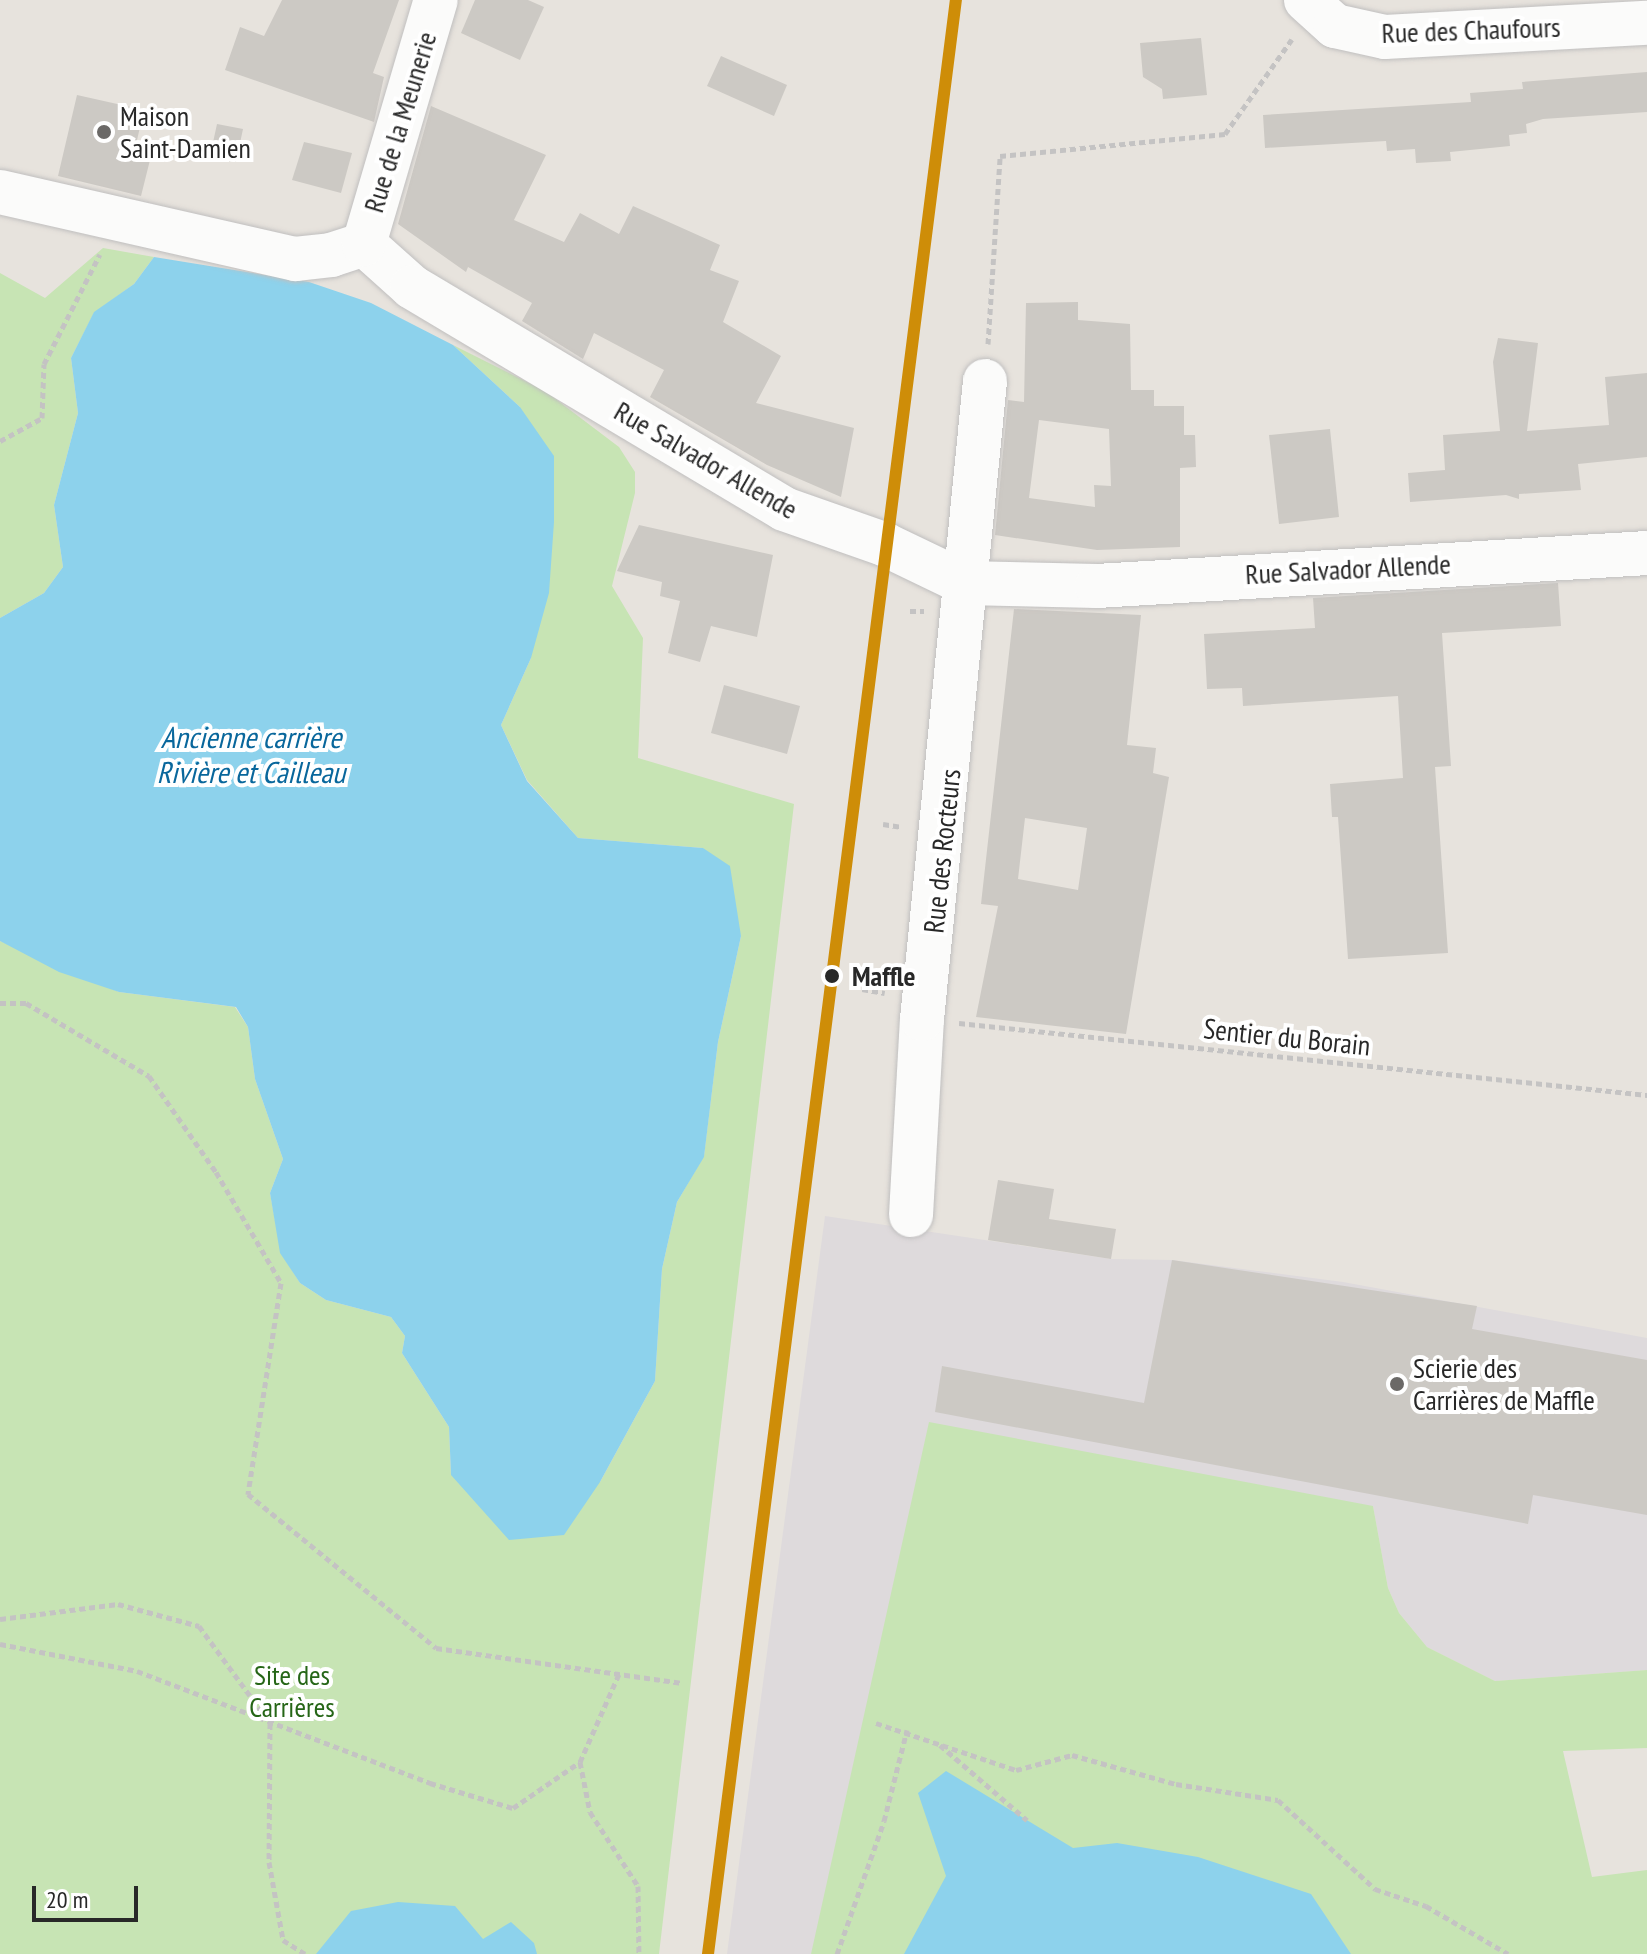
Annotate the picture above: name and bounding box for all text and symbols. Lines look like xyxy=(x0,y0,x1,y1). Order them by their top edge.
street label: Rue des Chaufours xyxy=(1381,10,1561,50)
street label: Rue de la Meunerie xyxy=(357,28,443,216)
place label: Maison Saint-Damien xyxy=(120,99,251,165)
marker: Maison Saint-Damien xyxy=(95,123,113,141)
street label: Rue Salvador Allende xyxy=(608,394,804,526)
street label: Rue Salvador Allende xyxy=(1244,547,1452,591)
water label: Ancienne carrière Rivière et Cailleau xyxy=(157,719,345,790)
street label: Rue des Rocteurs xyxy=(917,767,967,935)
place label: Maffle xyxy=(852,959,915,993)
marker: Maffle xyxy=(819,963,845,989)
street label: Sentier du Borain xyxy=(1202,1012,1372,1062)
place label: Scierie des Carrières de Maffle xyxy=(1413,1351,1595,1417)
marker: Scierie des Carrières de Maffle xyxy=(1388,1375,1406,1393)
park label: Site des Carrières xyxy=(249,1658,335,1724)
scale bar xyxy=(36,1870,142,1920)
text: 20 m xyxy=(46,1884,88,1915)

